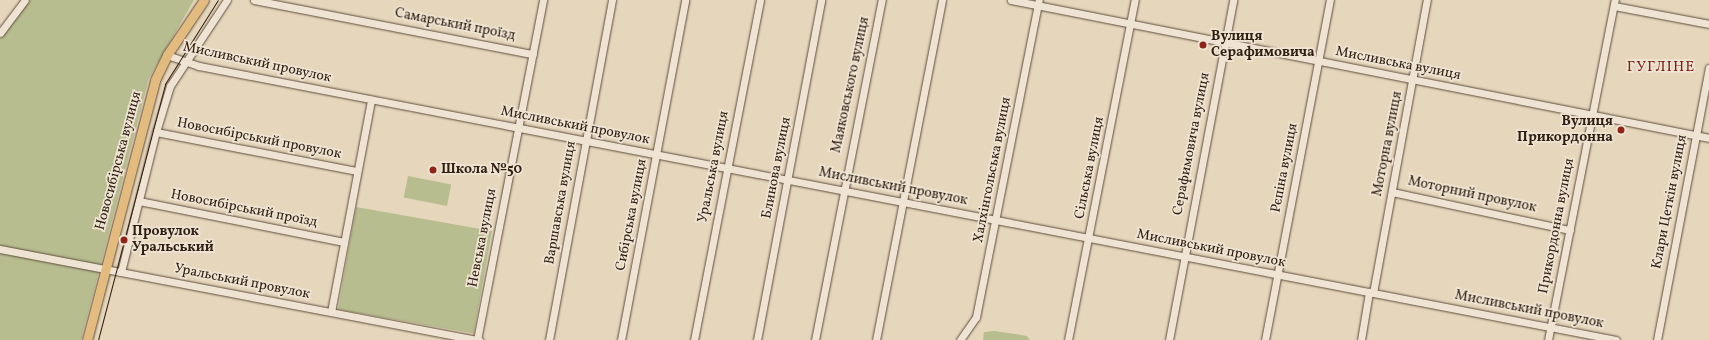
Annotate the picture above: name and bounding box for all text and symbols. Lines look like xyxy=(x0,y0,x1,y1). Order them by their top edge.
street label: Самарський проїзд xyxy=(393,5,517,45)
street label: Маяковського вулиця xyxy=(828,15,874,155)
place label: Вулиця Серафимовича xyxy=(1211,29,1315,62)
street label: Мисливський провулок xyxy=(181,39,333,87)
marker: Вулиця Серафимовича xyxy=(1198,40,1208,50)
street label: Мисливська вулиця xyxy=(1334,44,1462,84)
district label: ГУГЛІНЕ xyxy=(1627,59,1695,77)
street label: Серафимовича вулиця xyxy=(1170,71,1214,217)
street label: Новосибірська вулиця xyxy=(92,90,146,232)
street label: Моторна вулиця xyxy=(1370,90,1406,198)
street label: Халхінгольська вулиця xyxy=(971,96,1015,244)
street label: Мисливський провулок xyxy=(499,103,651,149)
street label: Уральська вулиця xyxy=(695,110,733,224)
place label: Вулиця Прикордонна xyxy=(1517,114,1613,146)
street label: Новосибірський провулок xyxy=(175,115,343,163)
street label: Сільська вулиця xyxy=(1072,115,1108,221)
street label: Блинова вулиця xyxy=(759,116,795,220)
street label: Рєпіна вулиця xyxy=(1268,122,1302,214)
marker: Вулиця Прикордонна xyxy=(1616,125,1626,135)
street label: Клари Цеткін вулиця xyxy=(1649,133,1691,271)
street label: Варшавська вулиця xyxy=(542,140,580,266)
street label: Прикордонна вулиця xyxy=(1536,157,1578,295)
street label: Сибірська вулиця xyxy=(613,158,651,272)
place label: Школа №50 xyxy=(441,162,522,178)
street label: Мисливський провулок xyxy=(817,164,969,210)
marker: Школа №50 xyxy=(428,165,438,175)
street label: Моторний провулок xyxy=(1406,173,1538,217)
street label: Новосибірський проїзд xyxy=(169,187,319,231)
street label: Невська вулиця xyxy=(465,187,501,289)
place label: Провулок Уральський xyxy=(132,224,214,256)
street label: Мисливський провулок xyxy=(1135,226,1287,272)
marker: Провулок Уральський xyxy=(119,235,129,245)
street label: Уральський провулок xyxy=(173,261,311,303)
street label: Мисливський провулок xyxy=(1453,287,1605,333)

